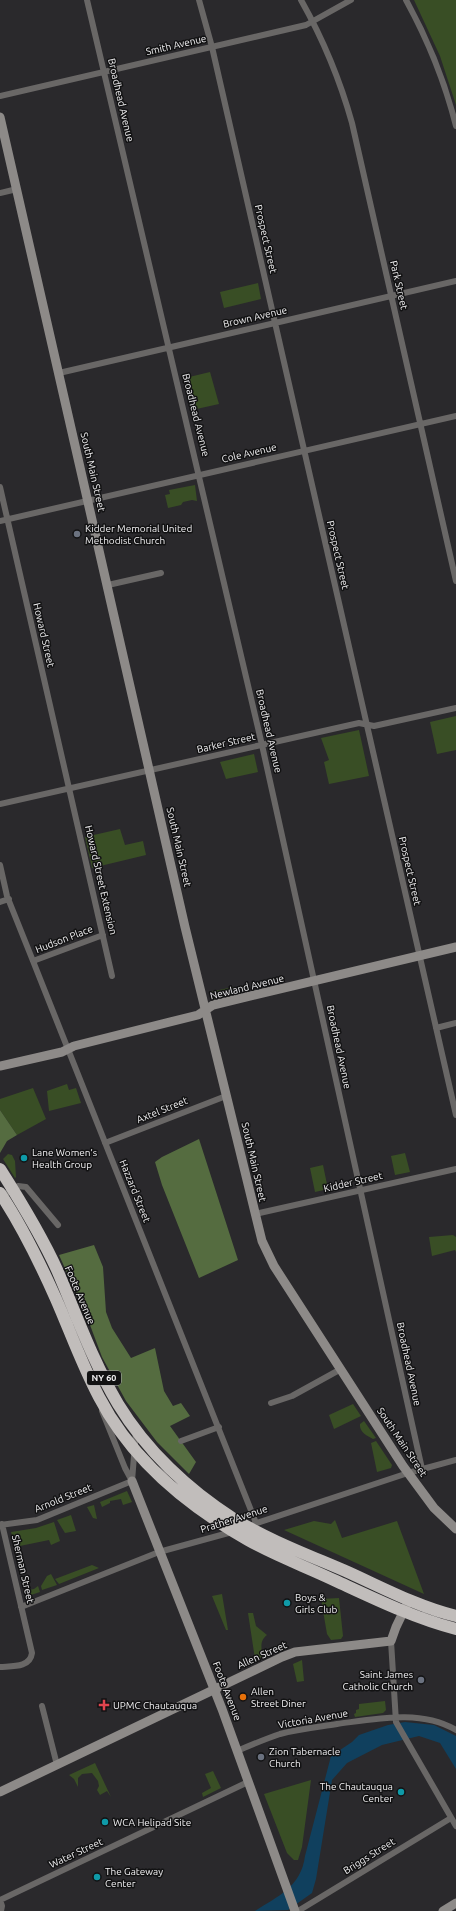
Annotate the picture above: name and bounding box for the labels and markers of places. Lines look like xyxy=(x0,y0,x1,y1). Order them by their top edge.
place label: Kidder Memorial United Methodist Church xyxy=(85,523,192,546)
marker: Kidder Memorial United Methodist Church xyxy=(72,529,82,539)
place label: Lane Women’s Health Group xyxy=(32,1147,97,1170)
marker: Lane Women’s Health Group xyxy=(19,1153,29,1163)
place label: Boys & Girls Club xyxy=(295,1592,338,1615)
marker: Boys & Girls Club xyxy=(282,1598,292,1608)
place label: Saint James Catholic Church xyxy=(343,1669,413,1692)
marker: Saint James Catholic Church xyxy=(416,1675,426,1685)
place label: Allen Street Diner xyxy=(251,1686,306,1709)
marker: Allen Street Diner xyxy=(238,1692,248,1702)
marker: UPMC Chautauqua xyxy=(98,1699,110,1711)
place label: UPMC Chautauqua xyxy=(113,1700,197,1711)
place label: Zion Tabernacle Church xyxy=(269,1746,340,1769)
marker: Zion Tabernacle Church xyxy=(256,1752,266,1762)
place label: The Chautauqua Center xyxy=(320,1781,393,1804)
marker: The Chautauqua Center xyxy=(396,1787,406,1797)
marker: WCA Helipad Site xyxy=(100,1817,110,1827)
place label: WCA Helipad Site xyxy=(113,1817,191,1828)
place label: The Gateway Center xyxy=(105,1866,163,1889)
marker: The Gateway Center xyxy=(92,1872,102,1882)

